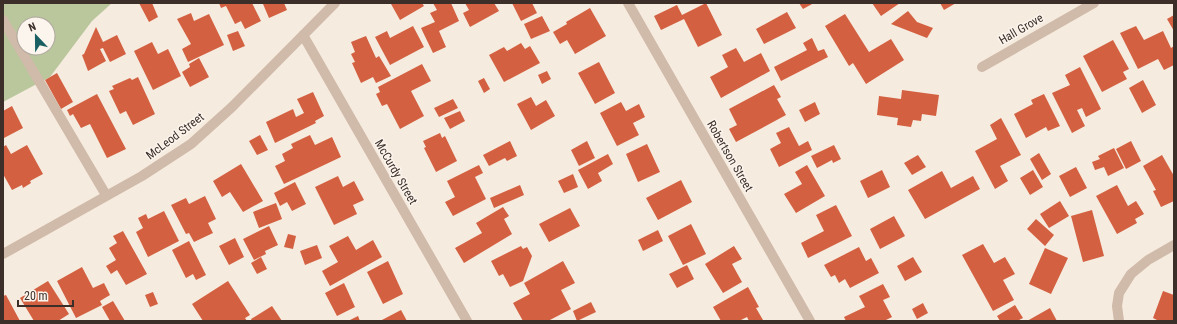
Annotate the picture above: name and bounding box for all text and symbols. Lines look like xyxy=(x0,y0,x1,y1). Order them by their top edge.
street label: Hall Grove xyxy=(996,11,1046,47)
north arrow xyxy=(16,16,56,56)
text: N xyxy=(27,20,38,34)
street label: McLeod Street xyxy=(143,109,207,162)
street label: Robertson Street xyxy=(704,118,756,194)
street label: McCurdy Street xyxy=(372,137,420,207)
scale bar xyxy=(18,282,73,308)
text: 20 m xyxy=(24,289,48,303)

